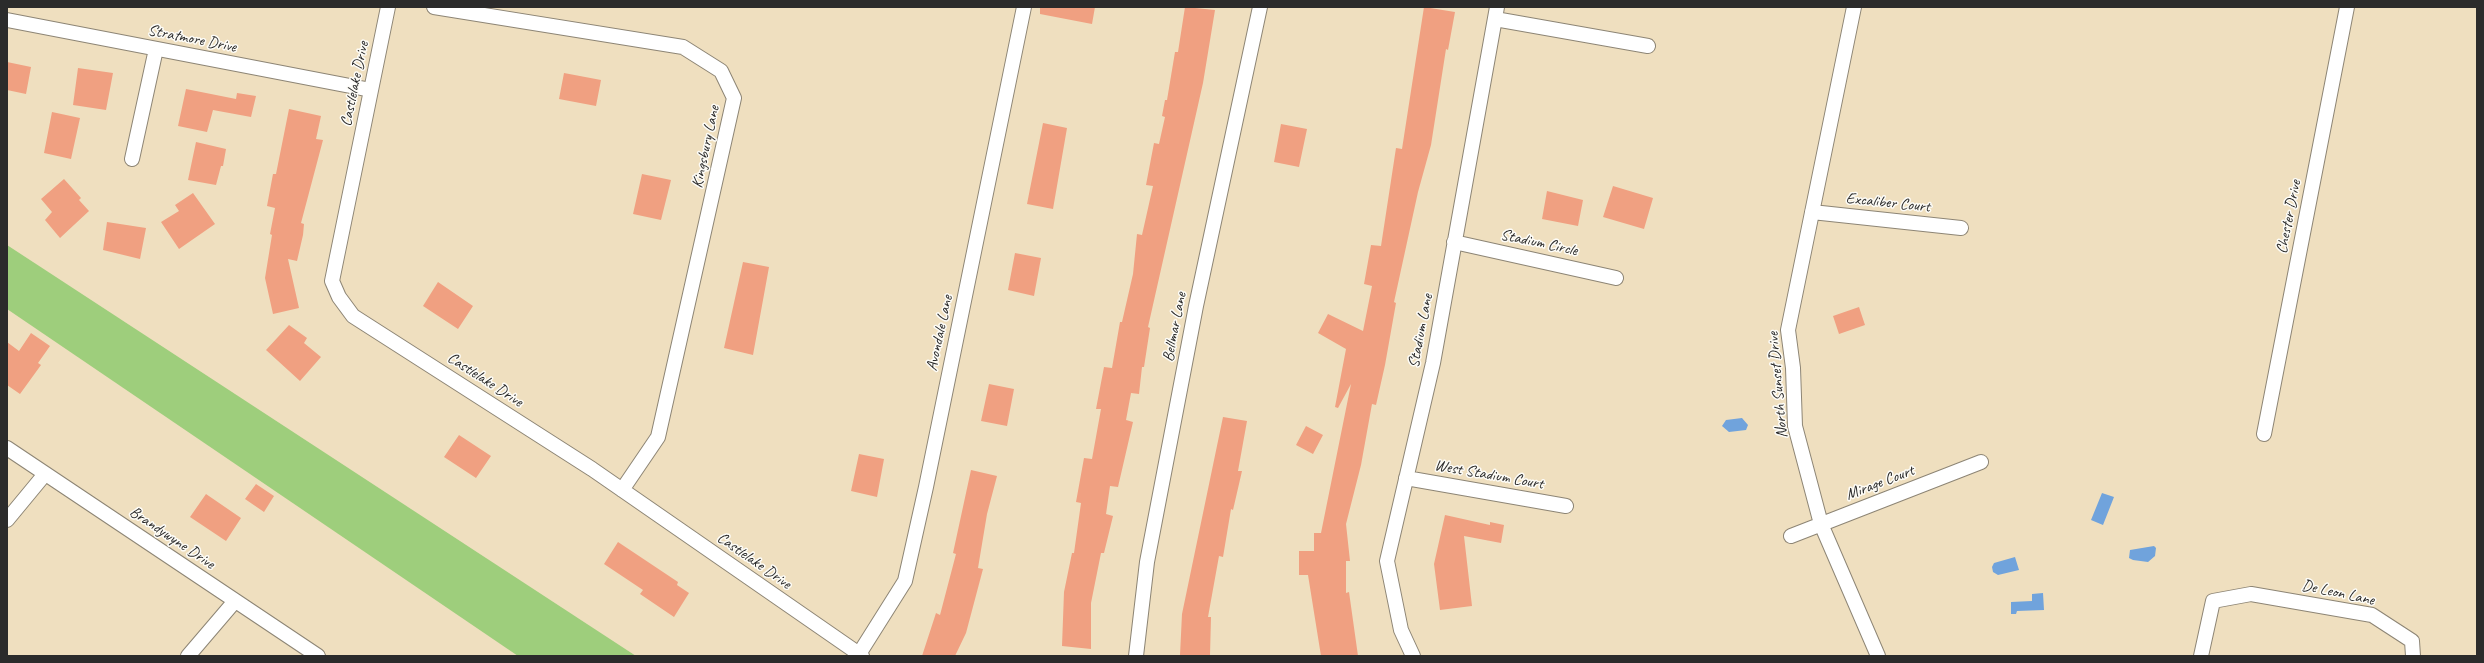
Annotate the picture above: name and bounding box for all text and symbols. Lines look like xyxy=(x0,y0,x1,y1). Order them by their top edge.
street label: Stratmore Drive xyxy=(146,21,238,57)
street label: Castlelake Drive xyxy=(337,40,373,128)
street label: Kingsbury Lane xyxy=(688,104,724,190)
street label: Chester Drive xyxy=(2272,179,2306,255)
street label: Excaliber Court xyxy=(1845,189,1931,217)
street label: Stadium Circle xyxy=(1499,225,1579,261)
street label: Bellmar Lane xyxy=(1159,291,1191,363)
street label: Avondale Lane xyxy=(923,293,957,373)
street label: Stadium Lane xyxy=(1404,293,1438,369)
street label: North Sunset Drive xyxy=(1764,331,1792,439)
street label: Castlelake Drive xyxy=(444,348,526,412)
street label: West Stadium Court xyxy=(1433,456,1545,494)
street label: Mirage Court xyxy=(1843,461,1917,505)
street label: Brandywyne Drive xyxy=(126,502,218,574)
street label: Castlelake Drive xyxy=(713,528,795,594)
street label: De Leon Lane xyxy=(2300,576,2376,610)

